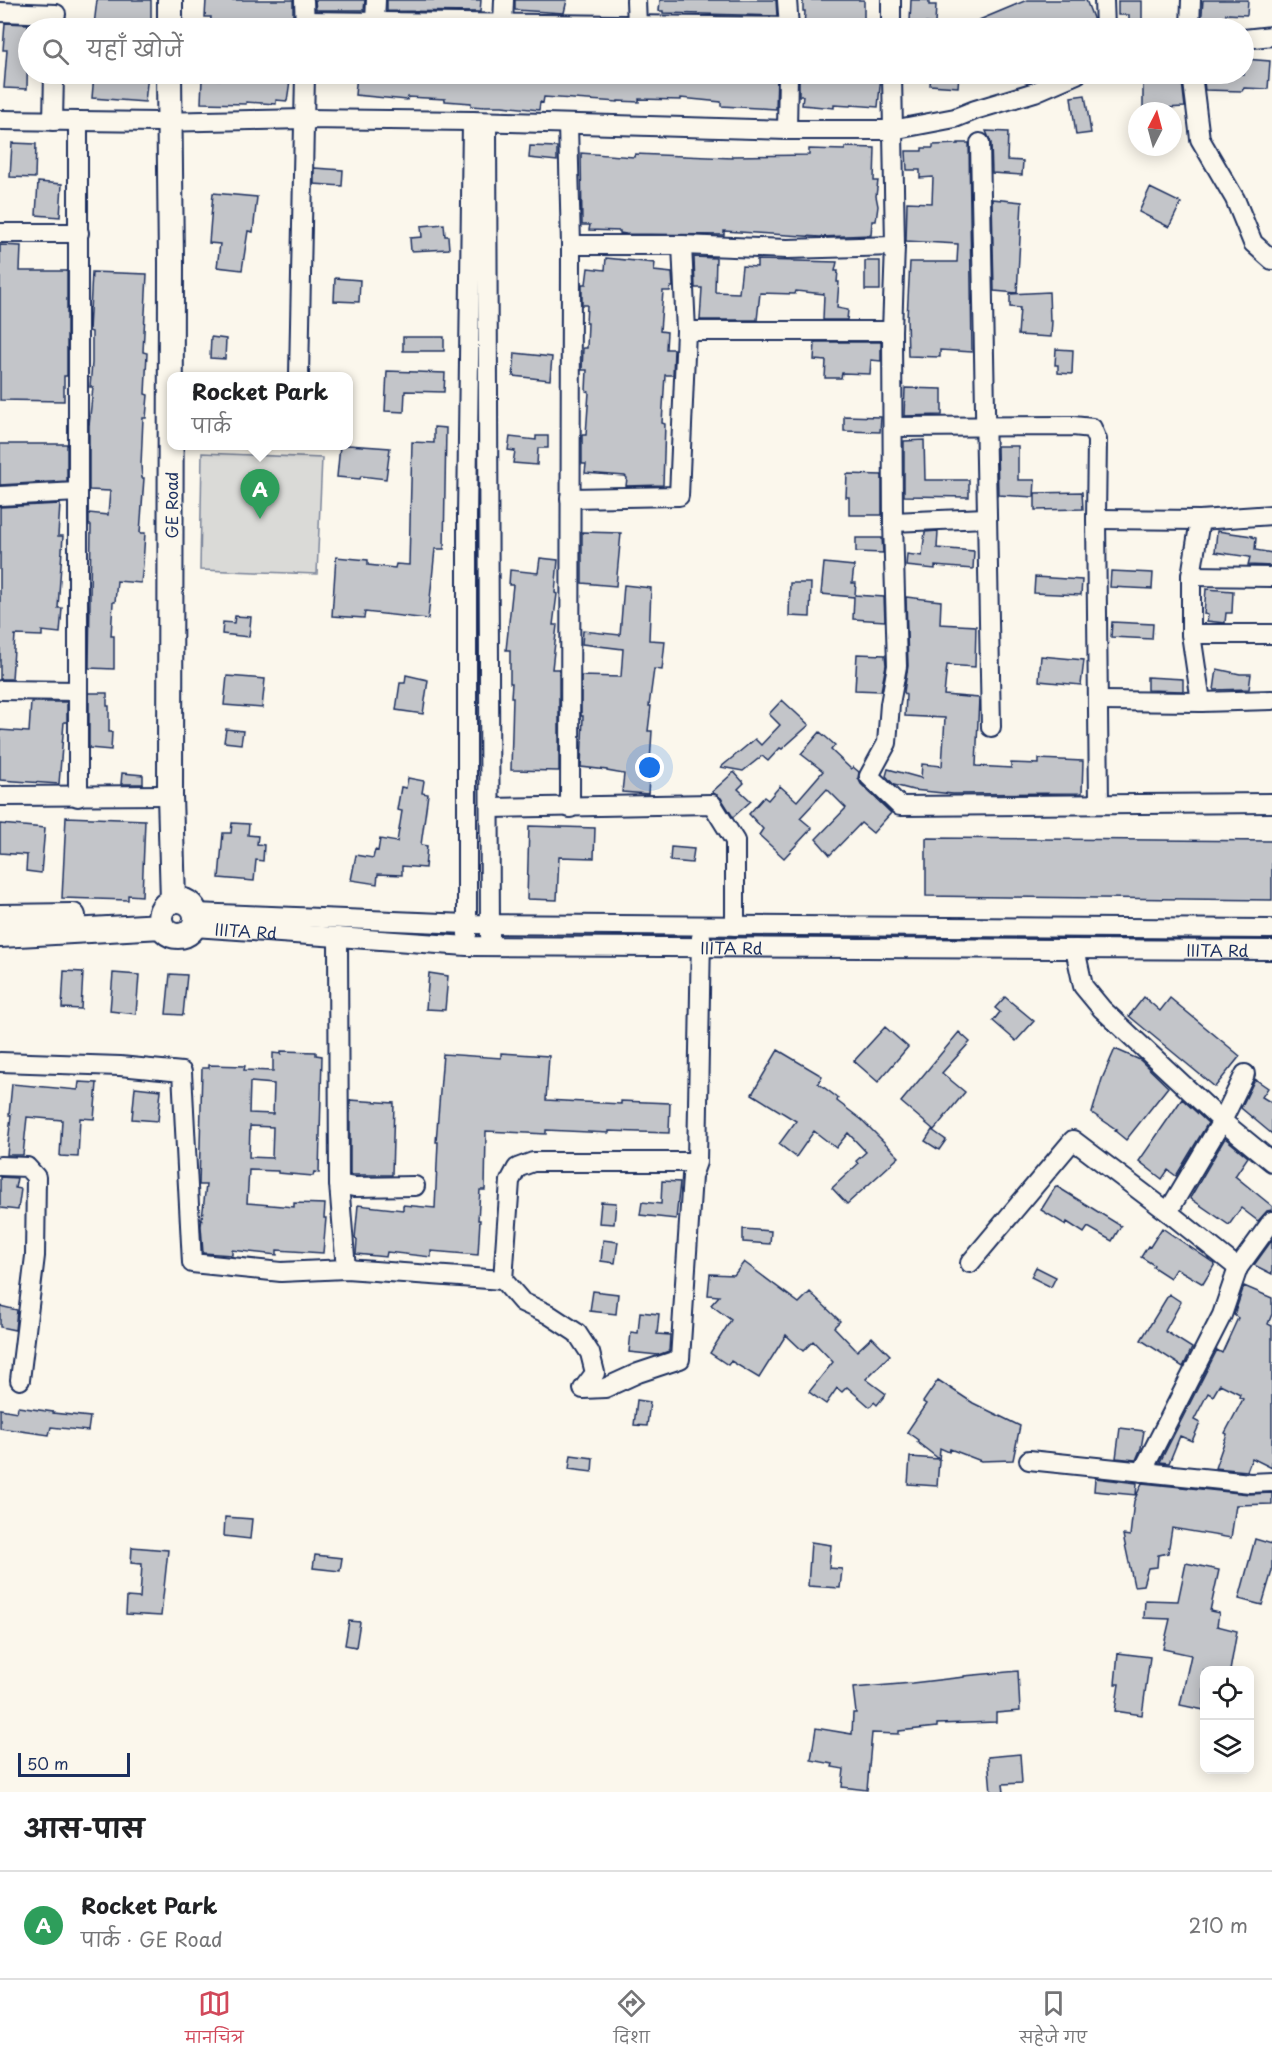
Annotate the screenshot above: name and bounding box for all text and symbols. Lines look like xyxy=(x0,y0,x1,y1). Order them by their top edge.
search box xyxy=(18,18,1254,84)
text: यहाँ खोजें xyxy=(87,31,183,64)
icon: search xyxy=(39,35,72,68)
north arrow xyxy=(1128,102,1182,156)
popup xyxy=(167,372,353,450)
text: Rocket Park xyxy=(192,374,328,407)
text: पार्क xyxy=(192,410,231,440)
pin: A xyxy=(240,470,280,519)
street label: GE Road xyxy=(159,472,183,538)
your location xyxy=(635,753,664,782)
street label: IIITA Rd xyxy=(214,916,278,945)
street label: IIITA Rd xyxy=(700,935,763,959)
street label: IIITA Rd xyxy=(1186,938,1249,962)
map controls xyxy=(1200,1666,1254,1774)
button: locate xyxy=(1200,1666,1254,1720)
button: layers xyxy=(1200,1720,1254,1774)
scale bar xyxy=(18,1750,130,1778)
text: 50 m xyxy=(27,1751,68,1775)
text: आस-पास xyxy=(24,1808,144,1847)
text: Rocket Park xyxy=(81,1888,217,1921)
text: A xyxy=(36,1910,51,1940)
text: 210 m xyxy=(1189,1910,1248,1940)
text: पार्क · GE Road xyxy=(81,1924,223,1954)
tab: मानचित्र xyxy=(185,1987,244,2055)
tab: दिशा xyxy=(613,1987,650,2055)
tab: सहेजे गए xyxy=(1020,1987,1087,2055)

